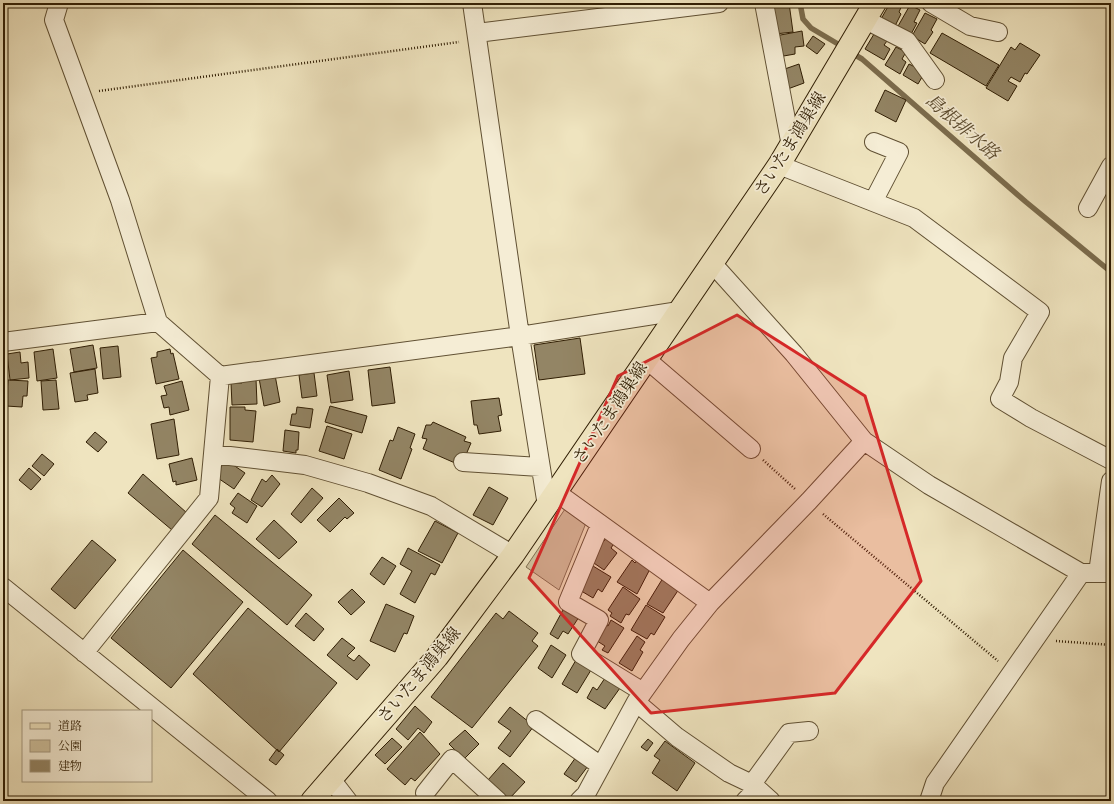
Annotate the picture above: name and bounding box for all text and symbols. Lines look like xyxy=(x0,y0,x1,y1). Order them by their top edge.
street label: さいたま鴻巣線 xyxy=(749,87,831,201)
water label: 島根排水路 xyxy=(920,88,1006,167)
street label: さいたま鴻巣線 xyxy=(567,357,653,469)
street label: さいたま鴻巣線 xyxy=(372,622,466,728)
legend xyxy=(22,710,152,782)
text: 道路 xyxy=(58,718,82,734)
text: 公園 xyxy=(58,738,82,754)
text: 建物 xyxy=(58,758,82,774)

